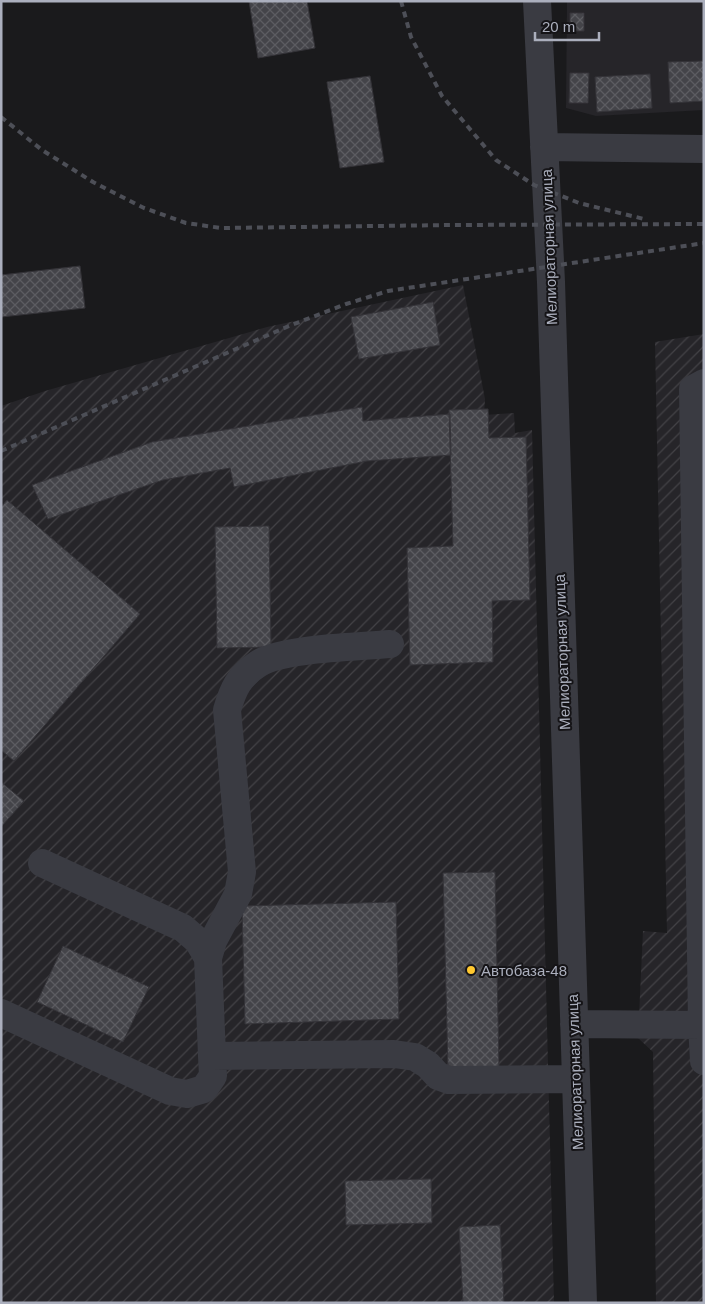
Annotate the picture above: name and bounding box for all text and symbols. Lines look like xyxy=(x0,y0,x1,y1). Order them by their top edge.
scale bar xyxy=(535,10,599,42)
text: 20 m xyxy=(542,18,575,35)
street label: Мелиораторная улица xyxy=(538,168,560,325)
street label: Мелиораторная улица xyxy=(551,573,573,730)
place label: Автобаза-48 xyxy=(481,962,567,979)
marker: Автобаза-48 xyxy=(465,964,477,976)
street label: Мелиораторная улица xyxy=(564,993,586,1150)

